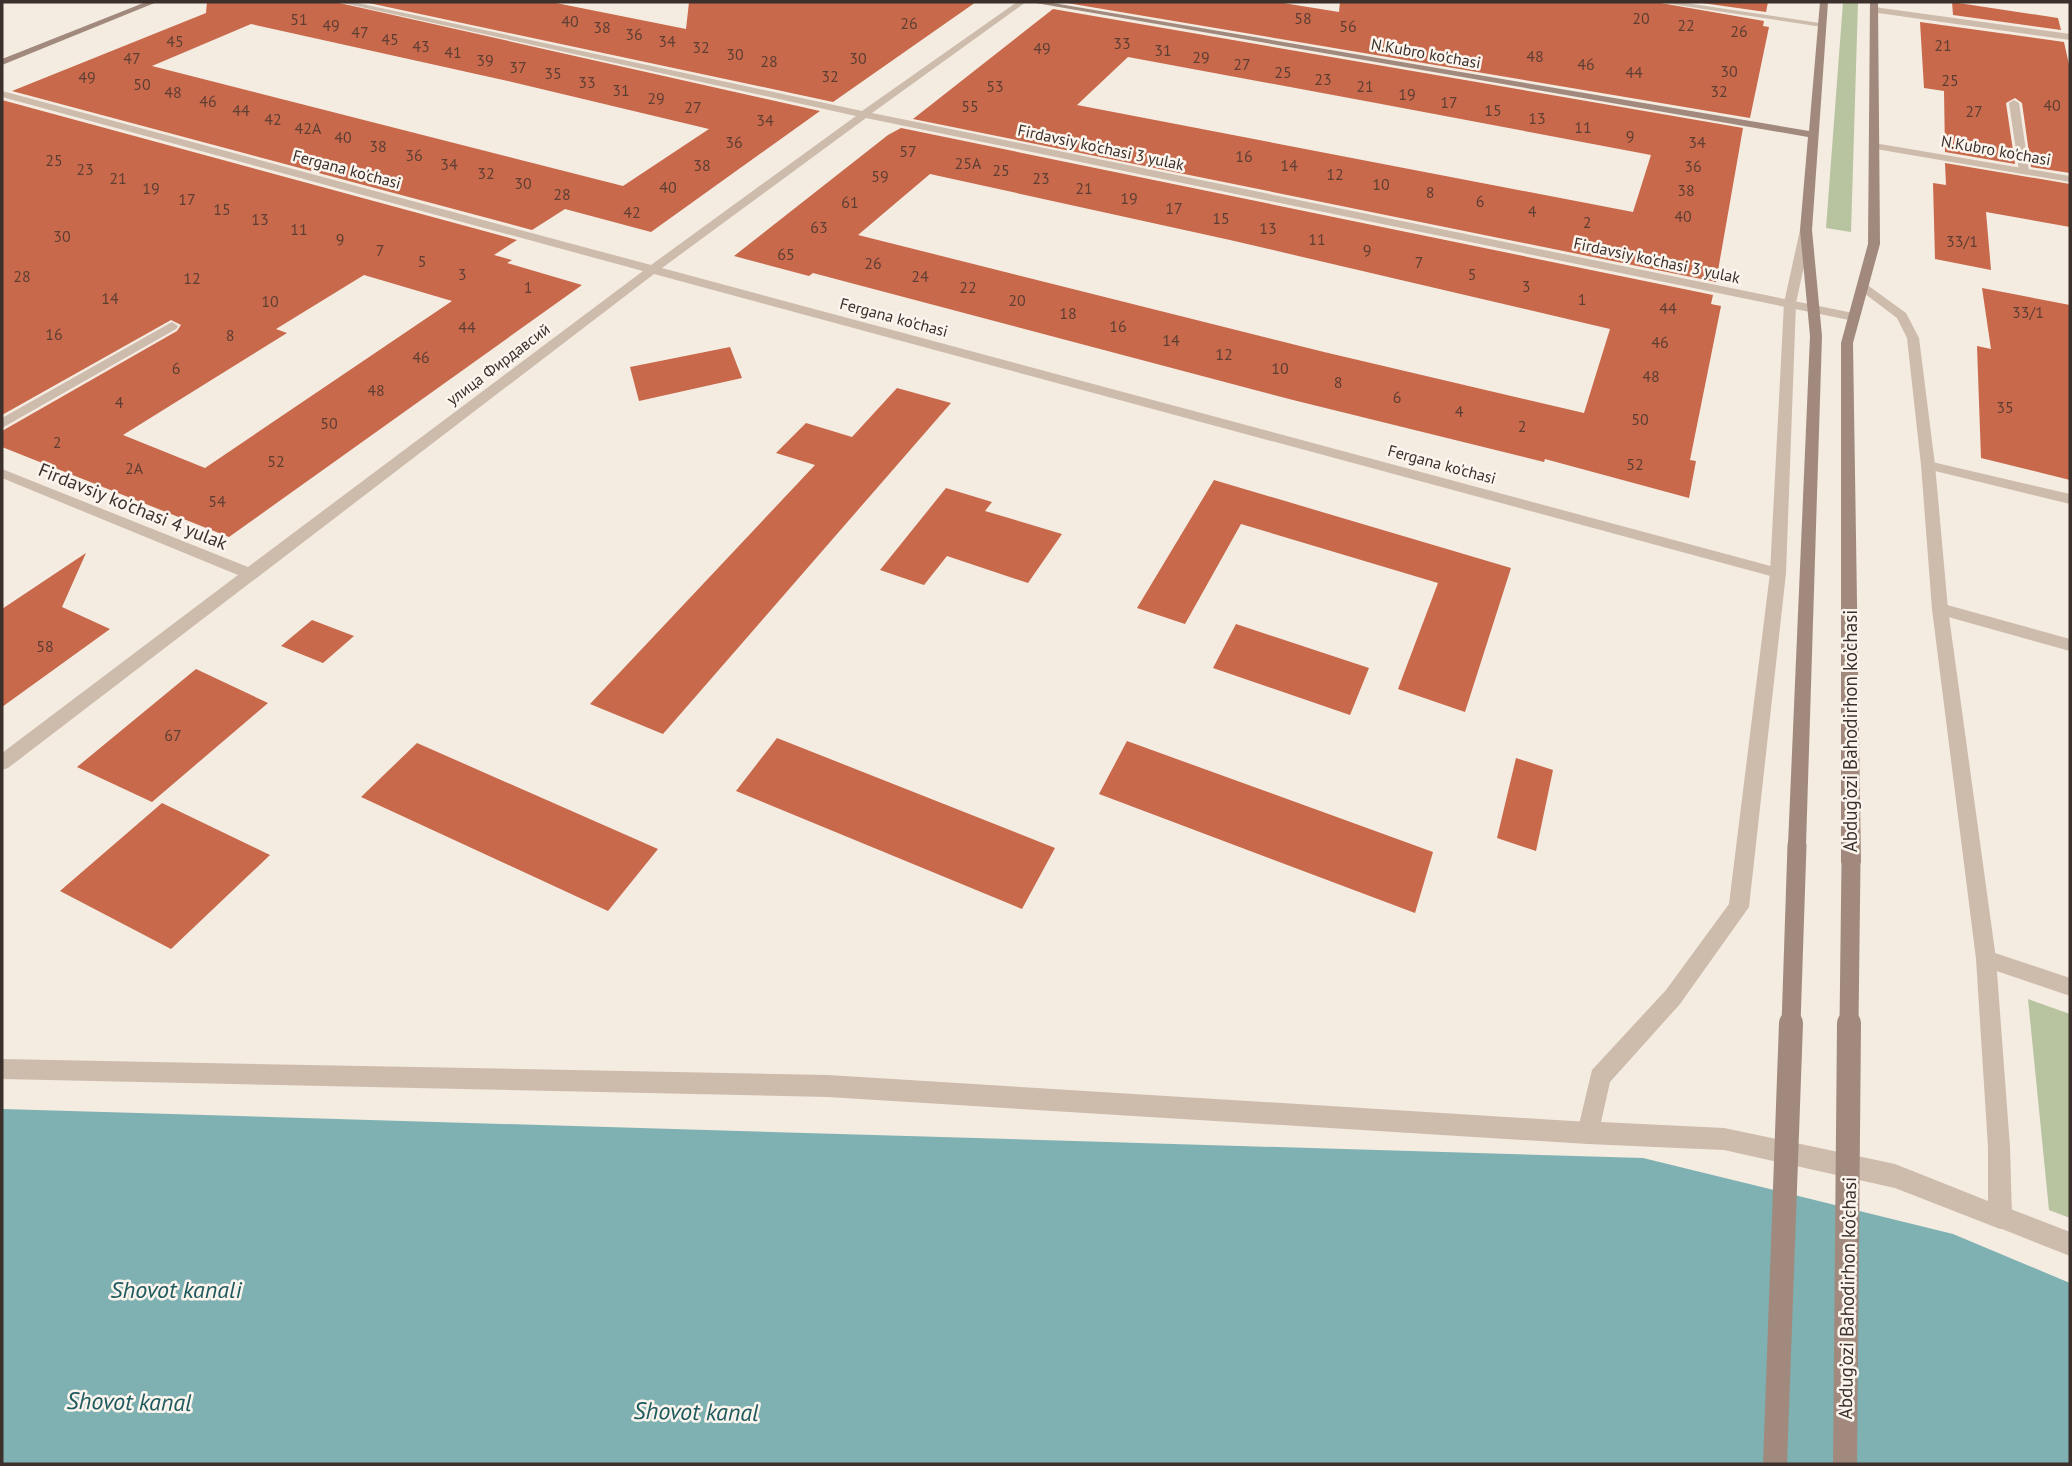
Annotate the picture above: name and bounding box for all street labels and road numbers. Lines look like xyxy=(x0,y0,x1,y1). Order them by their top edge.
street label: N.Kubro ko'chasi xyxy=(1370,34,1482,72)
street label: Firdavsiy ko'chasi 3 yulak xyxy=(1016,120,1186,175)
street label: N.Kubro ko'chasi xyxy=(1940,131,2052,169)
street label: Fergana ko'chasi xyxy=(291,145,403,193)
street label: Firdavsiy ko'chasi 3 yulak xyxy=(1572,233,1742,288)
street label: Fergana ko'chasi xyxy=(838,293,950,341)
street label: улица Фирдавсий xyxy=(442,319,554,409)
street label: Fergana ko'chasi xyxy=(1386,440,1498,488)
street label: Firdavsiy ko'chasi 4 yulak xyxy=(35,457,231,555)
street label: Abdug’ozi Bahodirhon ko’chasi xyxy=(1838,610,1862,852)
street label: Abdug’ozi Bahodirhon ko’chasi xyxy=(1833,1177,1861,1419)

